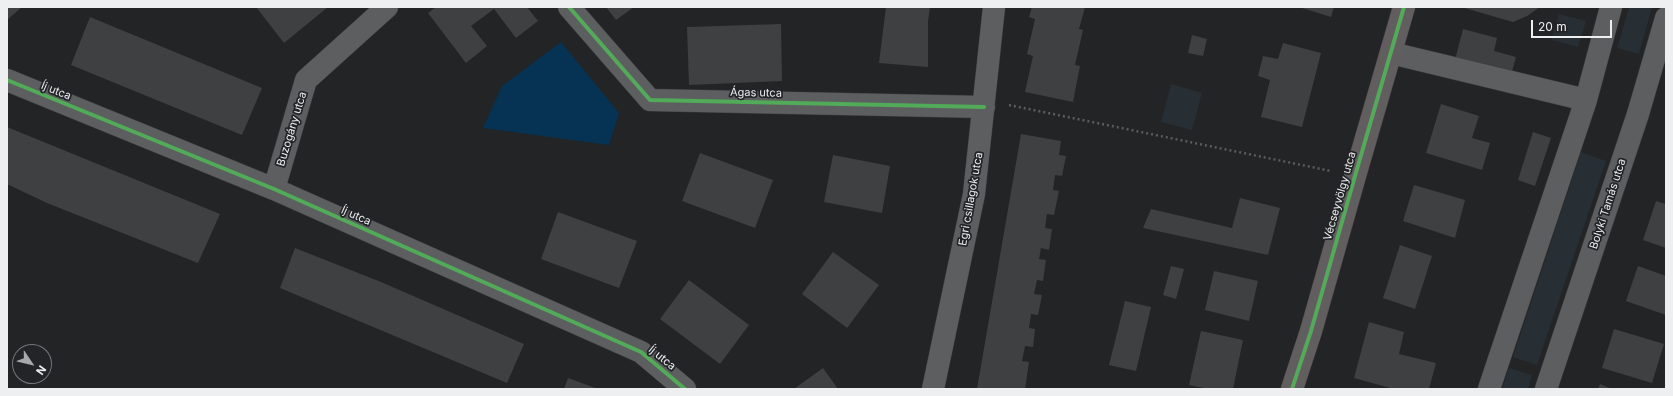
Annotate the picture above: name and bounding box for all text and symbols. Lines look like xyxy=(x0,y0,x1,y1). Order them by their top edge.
scale bar xyxy=(1533,12,1614,38)
text: 20 m xyxy=(1538,19,1567,34)
street label: Íj utca xyxy=(39,79,73,103)
street label: Ágas utca xyxy=(730,86,782,100)
street label: Buzogány utca xyxy=(274,90,310,168)
street label: Vécseyvölgy utca xyxy=(1321,150,1359,242)
street label: Egri csillagok utca xyxy=(956,151,986,247)
street label: Bolyki Tamás utca xyxy=(1587,157,1629,251)
street label: Íj utca xyxy=(339,204,373,228)
street label: Íj utca xyxy=(646,343,678,373)
north arrow xyxy=(12,344,52,384)
text: N xyxy=(33,363,49,378)

